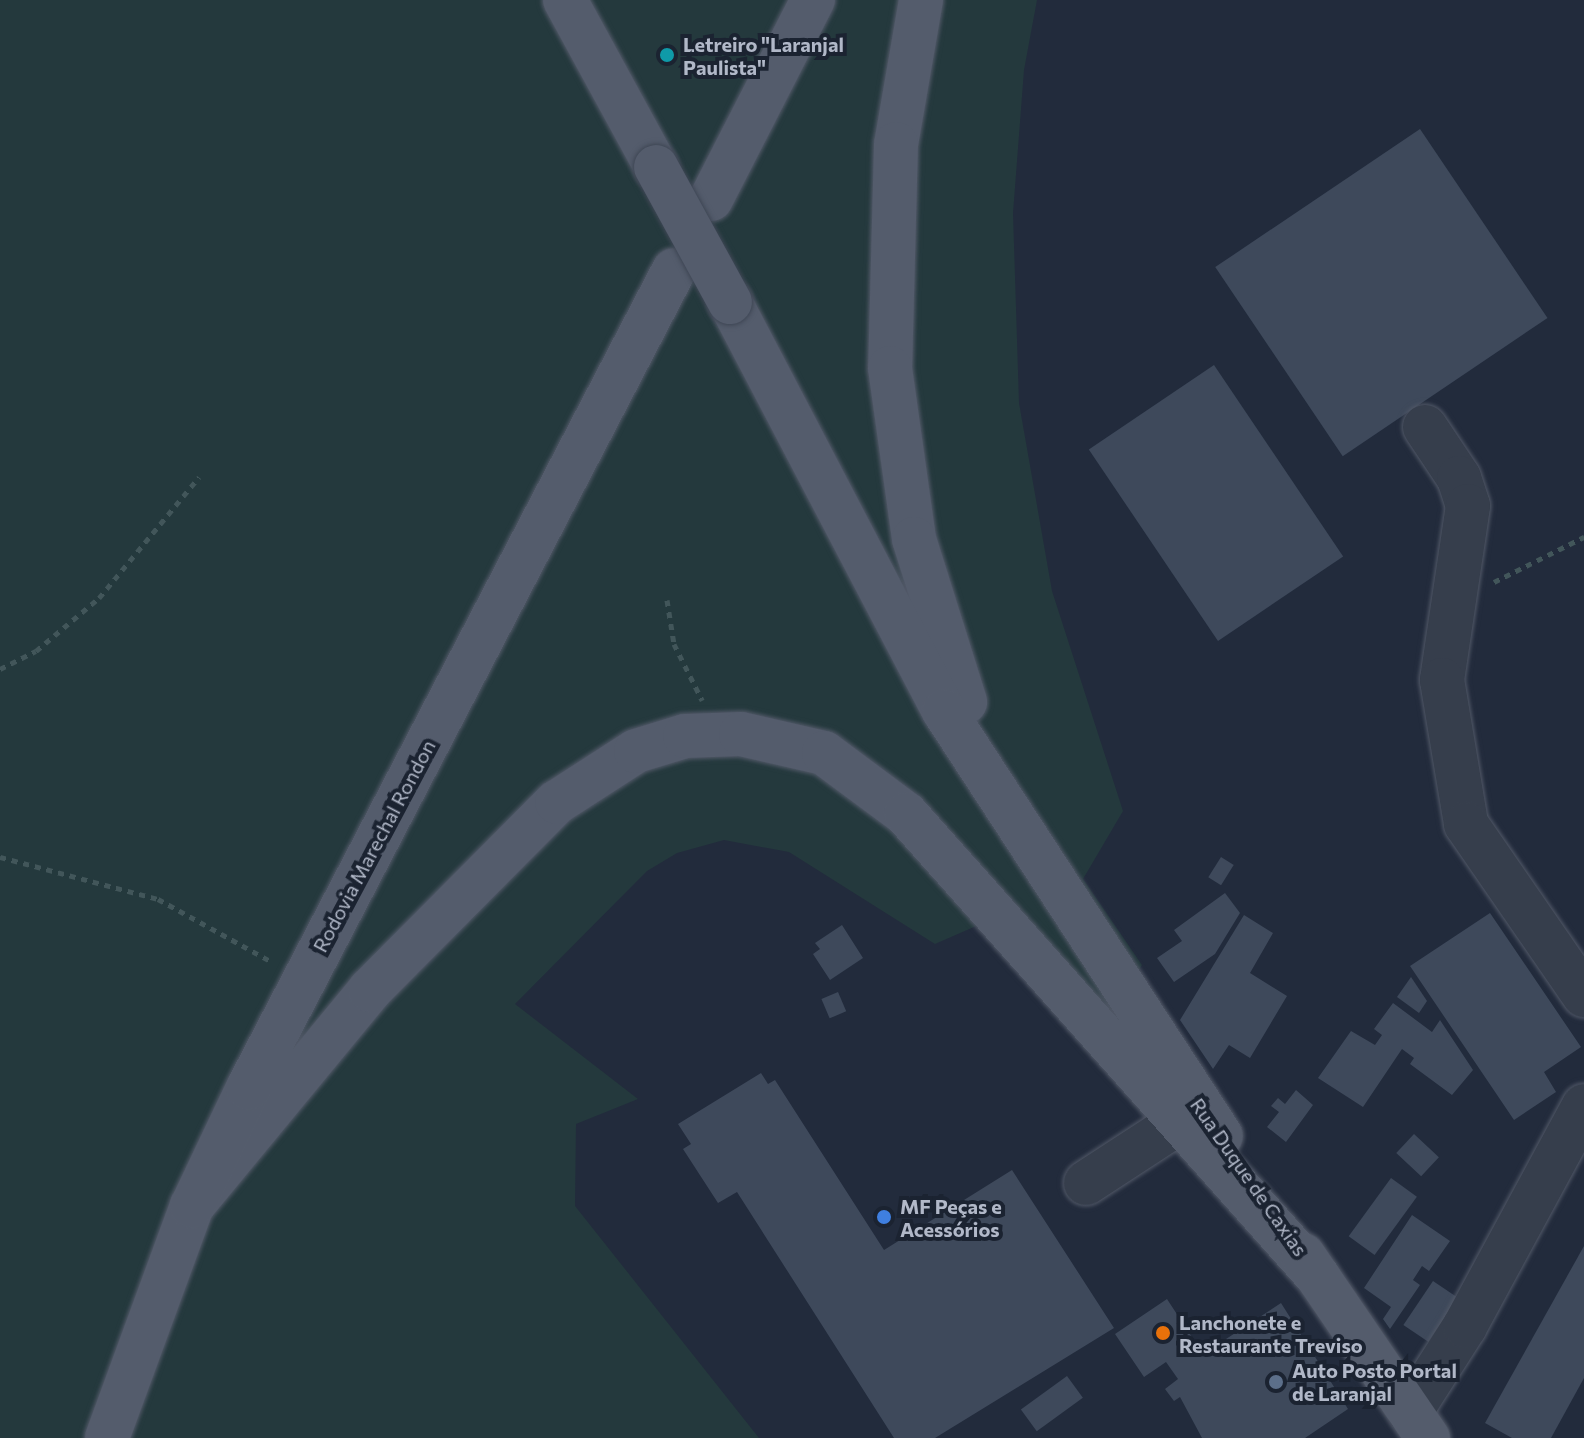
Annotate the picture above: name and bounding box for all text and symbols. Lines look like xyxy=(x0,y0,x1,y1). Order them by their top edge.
place label: Letreiro "Laranjal Paulista" xyxy=(683,32,844,79)
marker: Letreiro "Laranjal Paulista" xyxy=(658,46,676,64)
street label: Rodovia Marechal Rondon xyxy=(308,736,440,956)
street label: Rua Duque de Caxias xyxy=(1185,1093,1313,1261)
place label: MF Peças e Acessórios xyxy=(900,1194,1002,1241)
marker: MF Peças e Acessórios xyxy=(875,1208,893,1226)
place label: Lanchonete e Restaurante Treviso xyxy=(1179,1310,1363,1357)
marker: Lanchonete e Restaurante Treviso xyxy=(1154,1324,1172,1342)
place label: Auto Posto Portal de Laranjal xyxy=(1292,1358,1457,1405)
marker: Auto Posto Portal de Laranjal xyxy=(1267,1373,1285,1391)

